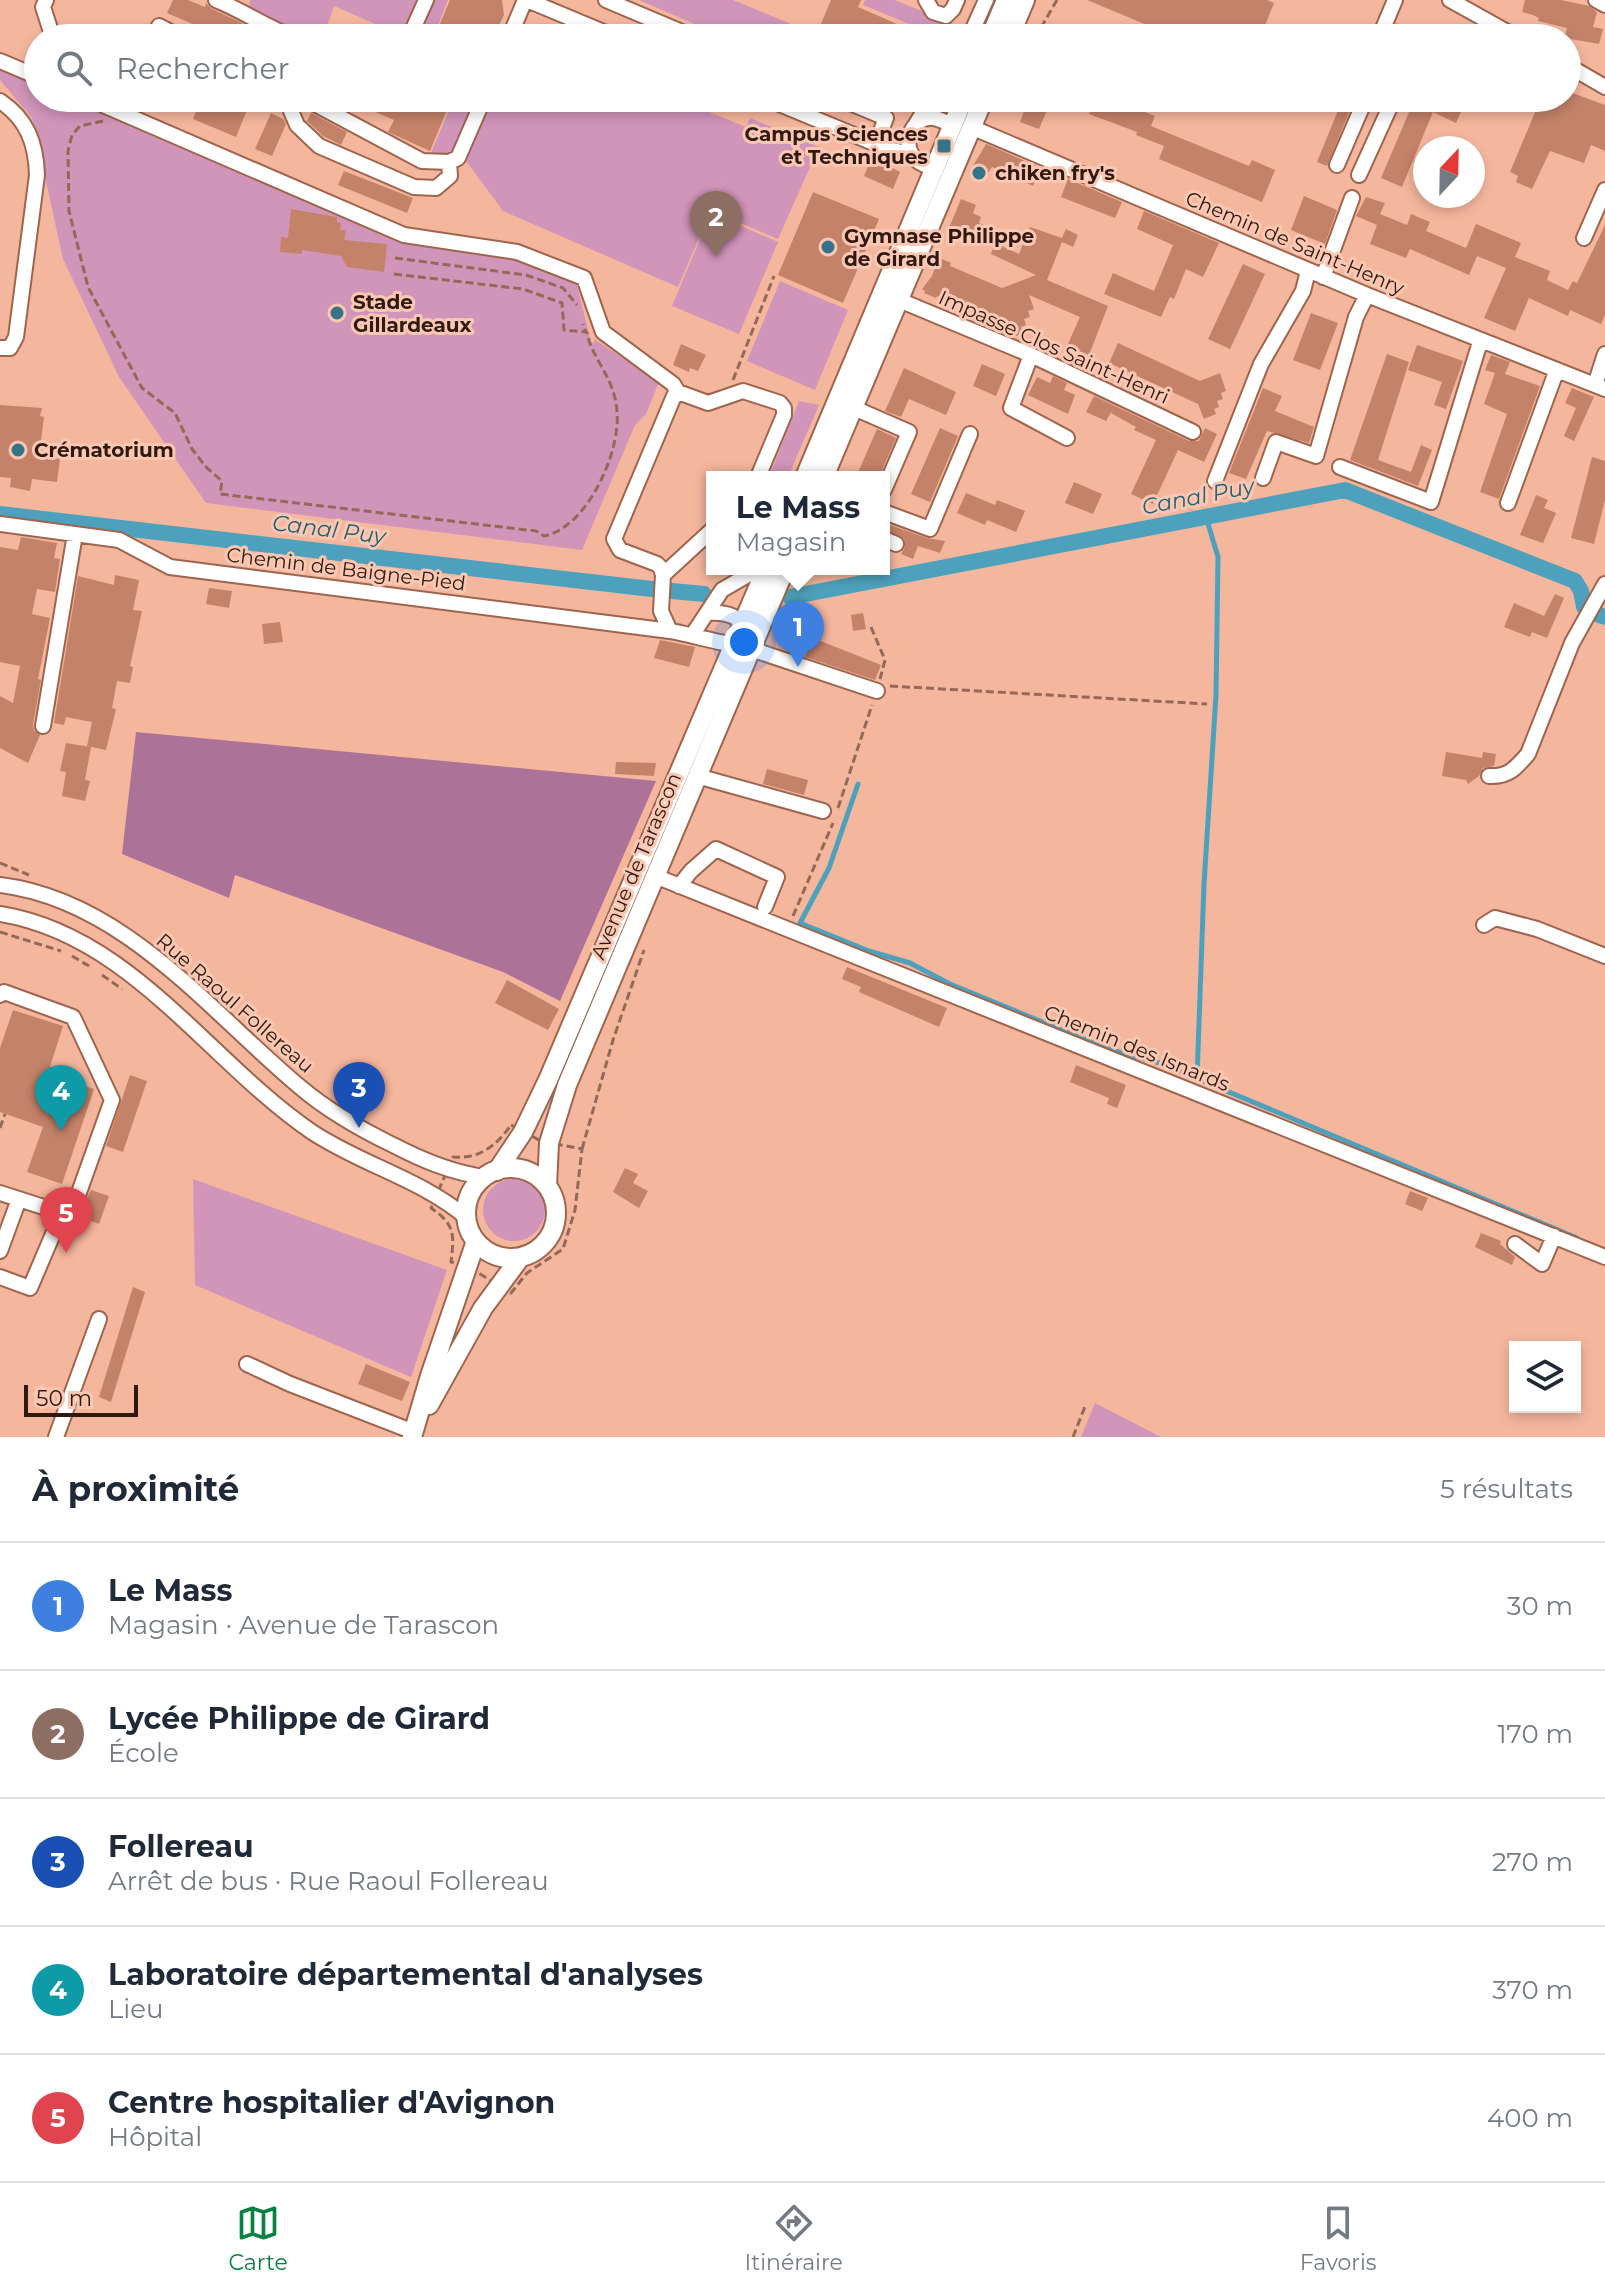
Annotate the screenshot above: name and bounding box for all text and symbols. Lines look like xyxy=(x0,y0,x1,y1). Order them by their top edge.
search box xyxy=(24,24,1581,112)
icon: search xyxy=(52,46,96,90)
text: Rechercher xyxy=(116,50,290,87)
place label: Campus Sciences et Techniques xyxy=(744,122,928,169)
north arrow xyxy=(1413,136,1485,208)
marker: Campus Sciences et Techniques xyxy=(935,137,953,155)
place label: chiken fry's xyxy=(995,161,1115,185)
marker: chiken fry's xyxy=(970,164,988,182)
street label: Chemin de Saint-Henry xyxy=(1182,186,1408,300)
pin: 2 xyxy=(690,191,742,257)
place label: Gymnase Philippe de Girard xyxy=(844,224,1034,271)
marker: Gymnase Philippe de Girard xyxy=(819,238,837,256)
street label: Impasse Clos Saint-Henri xyxy=(935,285,1173,409)
place label: Stade Gillardeaux xyxy=(353,290,472,337)
marker: Stade Gillardeaux xyxy=(328,304,346,322)
place label: Crématorium xyxy=(34,438,174,462)
marker: Crématorium xyxy=(9,441,27,459)
popup xyxy=(706,471,890,575)
water label: Canal Puy xyxy=(1140,472,1259,521)
text: Le Mass xyxy=(736,489,860,526)
water label: Canal Puy xyxy=(271,509,389,550)
text: Magasin xyxy=(736,526,846,558)
street label: Chemin de Baigne-Pied xyxy=(225,542,467,596)
pin: 1 xyxy=(772,601,824,667)
your location xyxy=(724,622,764,662)
street label: Avenue de Tarascon xyxy=(586,769,686,963)
street label: Rue Raoul Follereau xyxy=(151,928,319,1078)
street label: Chemin des Isnards xyxy=(1041,1000,1233,1096)
pin: 3 xyxy=(333,1062,385,1128)
pin: 4 xyxy=(35,1065,87,1131)
pin: 5 xyxy=(40,1187,92,1253)
map controls xyxy=(1509,1341,1581,1413)
button: layers xyxy=(1509,1341,1581,1413)
scale bar xyxy=(24,1381,138,1417)
text: 50 m xyxy=(36,1385,92,1412)
text: À proximité xyxy=(32,1468,239,1510)
text: 5 résultats xyxy=(1440,1473,1573,1505)
text: Le Mass xyxy=(108,1572,232,1609)
text: 1 xyxy=(53,1590,63,1622)
text: 30 m xyxy=(1507,1590,1573,1622)
text: Magasin · Avenue de Tarascon xyxy=(108,1609,499,1641)
text: Lycée Philippe de Girard xyxy=(108,1700,490,1737)
text: 2 xyxy=(50,1718,66,1750)
text: 170 m xyxy=(1497,1718,1573,1750)
text: École xyxy=(108,1737,179,1769)
text: Follereau xyxy=(108,1828,254,1865)
text: 3 xyxy=(50,1846,66,1878)
text: 270 m xyxy=(1492,1846,1573,1878)
text: Arrêt de bus · Rue Raoul Follereau xyxy=(108,1865,549,1897)
text: Laboratoire départemental d'analyses xyxy=(108,1956,703,1993)
text: 4 xyxy=(49,1974,67,2006)
text: 370 m xyxy=(1492,1974,1573,2006)
text: Lieu xyxy=(108,1993,163,2025)
text: Centre hospitalier d'Avignon xyxy=(108,2084,555,2121)
text: 5 xyxy=(50,2102,66,2134)
text: 400 m xyxy=(1487,2102,1573,2134)
text: Hôpital xyxy=(108,2121,202,2153)
tab: Carte xyxy=(228,2201,288,2276)
tab: Itinéraire xyxy=(745,2201,843,2276)
tab: Favoris xyxy=(1300,2201,1377,2276)

